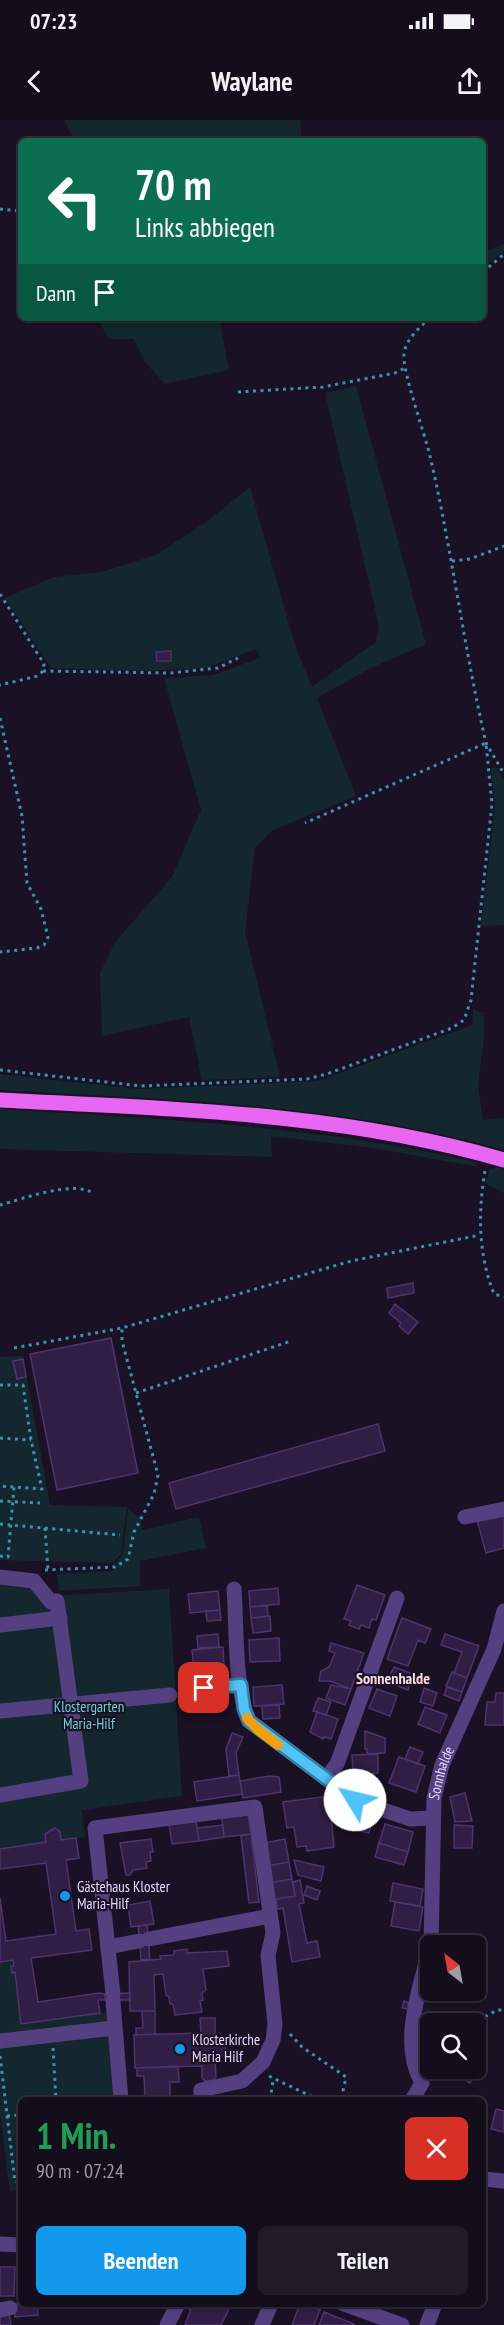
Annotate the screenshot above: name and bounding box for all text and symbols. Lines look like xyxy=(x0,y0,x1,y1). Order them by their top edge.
text: 07:23 xyxy=(30,7,78,35)
text: Waylane xyxy=(211,64,293,98)
icon: back xyxy=(18,65,51,98)
icon: share xyxy=(453,65,486,98)
text: 70 m xyxy=(135,157,212,212)
icon: left xyxy=(36,162,114,240)
text: Links abbiegen xyxy=(135,210,275,244)
icon: arrive xyxy=(88,276,121,309)
text: Dann xyxy=(36,279,76,307)
pin xyxy=(178,1662,229,1713)
district label: Sonnenhalde xyxy=(356,1668,430,1688)
icon: arrive xyxy=(187,1671,220,1704)
park label: Klostergarten Maria-Hilf xyxy=(54,1697,124,1733)
street label: Sonnhalde xyxy=(424,1743,458,1802)
position arrow xyxy=(323,1768,387,1832)
place label: Gästehaus Kloster Maria-Hilf xyxy=(77,1877,171,1913)
marker: Gästehaus Kloster Maria-Hilf xyxy=(58,1889,72,1903)
north arrow xyxy=(420,1935,486,2001)
map controls xyxy=(420,1935,486,2079)
button: search xyxy=(420,2013,486,2079)
place label: Klosterkirche Maria Hilf xyxy=(192,2030,260,2066)
marker: Klosterkirche Maria Hilf xyxy=(173,2042,187,2056)
text: 1 Min. xyxy=(36,2112,116,2159)
button: close xyxy=(405,2117,468,2180)
text: 90 m · 07:24 xyxy=(36,2158,124,2184)
button: Beenden xyxy=(36,2226,246,2295)
button: Teilen xyxy=(258,2226,468,2295)

